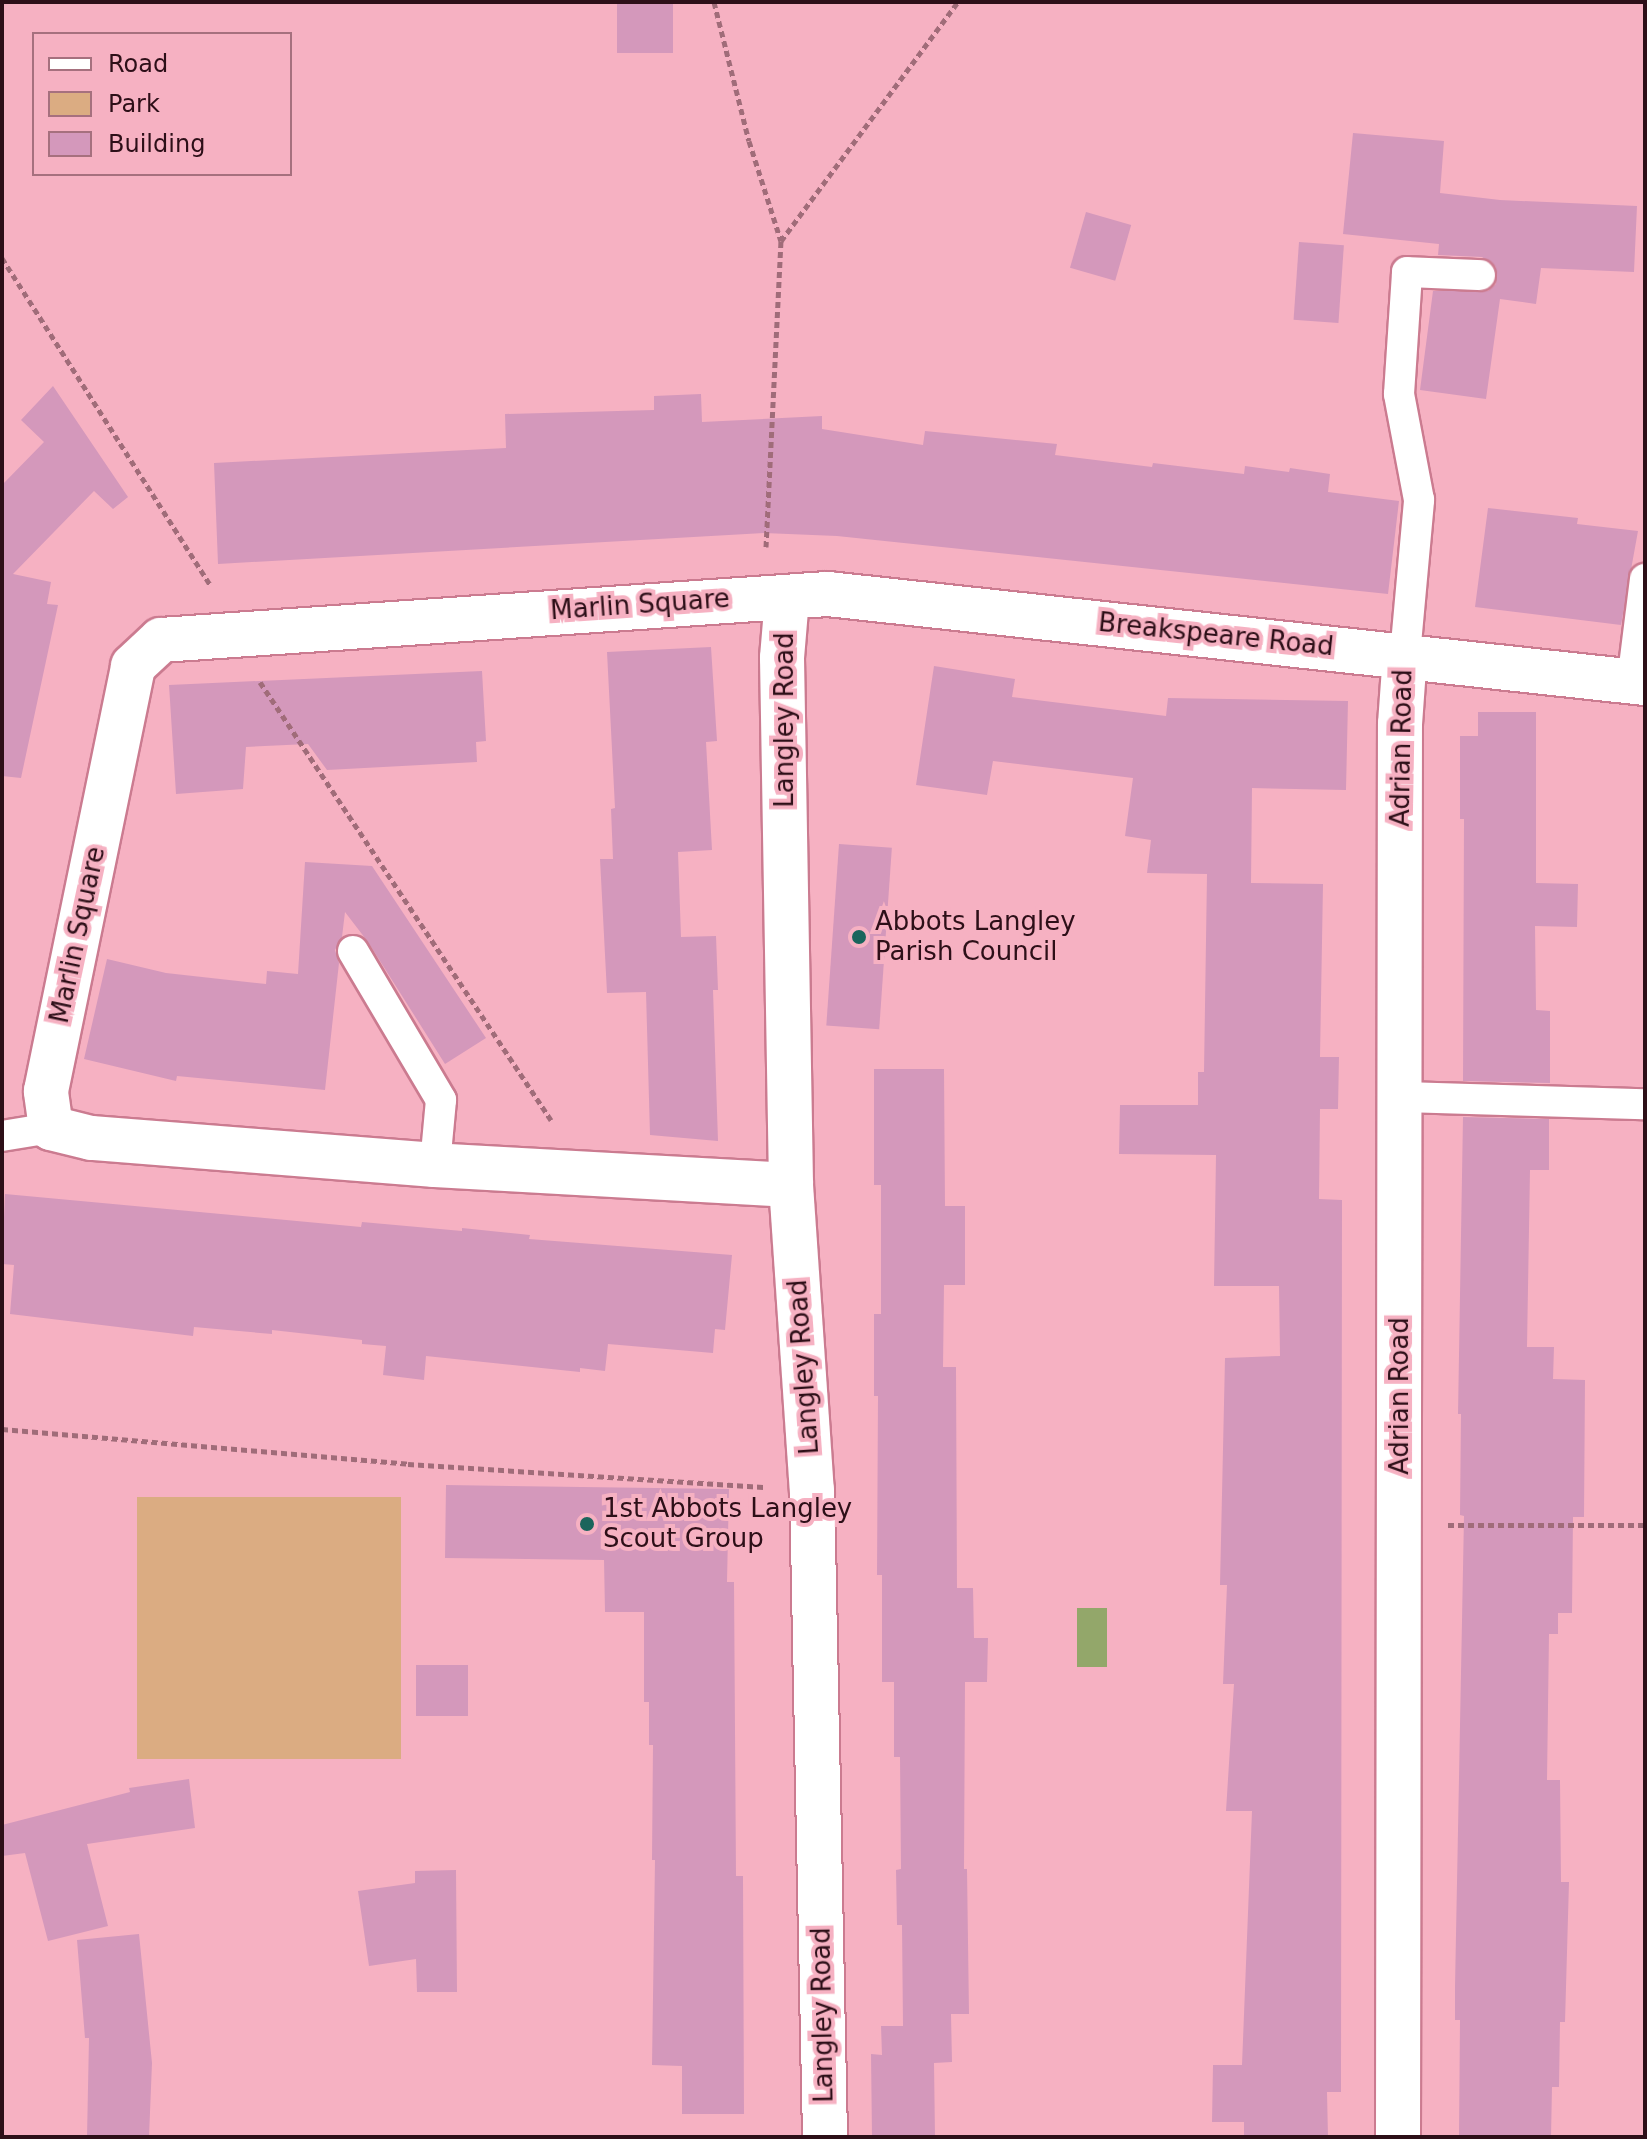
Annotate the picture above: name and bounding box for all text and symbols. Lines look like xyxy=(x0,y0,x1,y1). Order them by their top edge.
legend xyxy=(32,32,292,176)
text: Road xyxy=(108,50,168,78)
text: Park xyxy=(108,90,160,118)
text: Building xyxy=(108,130,205,158)
street label: Marlin Square xyxy=(549,583,731,627)
street label: Breakspeare Road xyxy=(1097,607,1335,663)
street label: Langley Road xyxy=(769,632,801,808)
street label: Adrian Road xyxy=(1385,669,1419,827)
street label: Marlin Square xyxy=(44,844,112,1026)
place label: Abbots Langley Parish Council xyxy=(875,906,1076,968)
marker: Abbots Langley Parish Council xyxy=(850,928,868,946)
street label: Langley Road xyxy=(782,1278,826,1456)
street label: Adrian Road xyxy=(1384,1317,1416,1475)
place label: 1st Abbots Langley Scout Group xyxy=(603,1493,852,1554)
marker: 1st Abbots Langley Scout Group xyxy=(578,1515,596,1533)
street label: Langley Road xyxy=(806,1927,840,2103)

